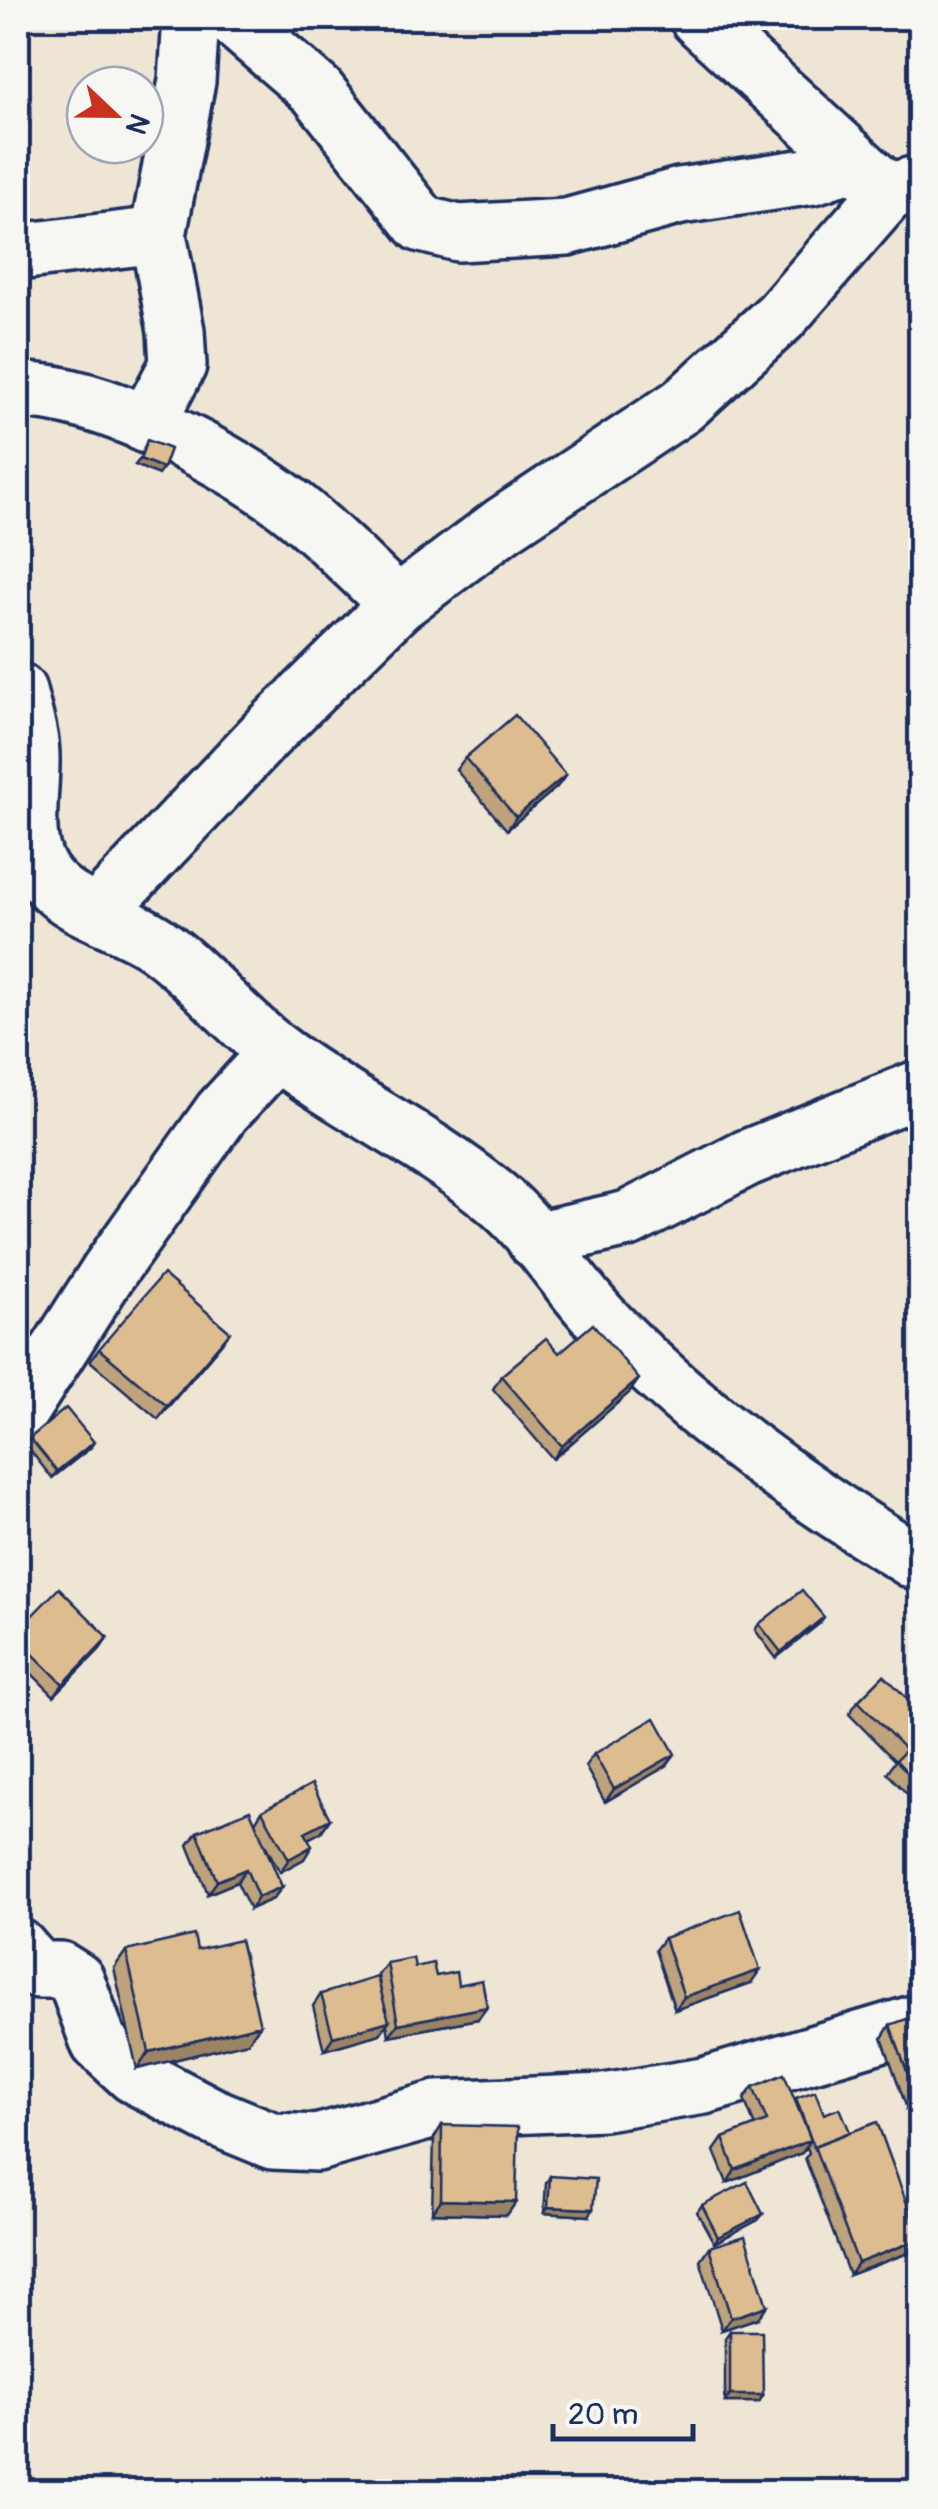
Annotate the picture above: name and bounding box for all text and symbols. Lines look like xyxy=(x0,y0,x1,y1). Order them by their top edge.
north arrow xyxy=(65,65,165,165)
text: N xyxy=(117,108,157,139)
scale bar xyxy=(553,2379,693,2441)
text: 20 m xyxy=(568,2396,638,2433)

